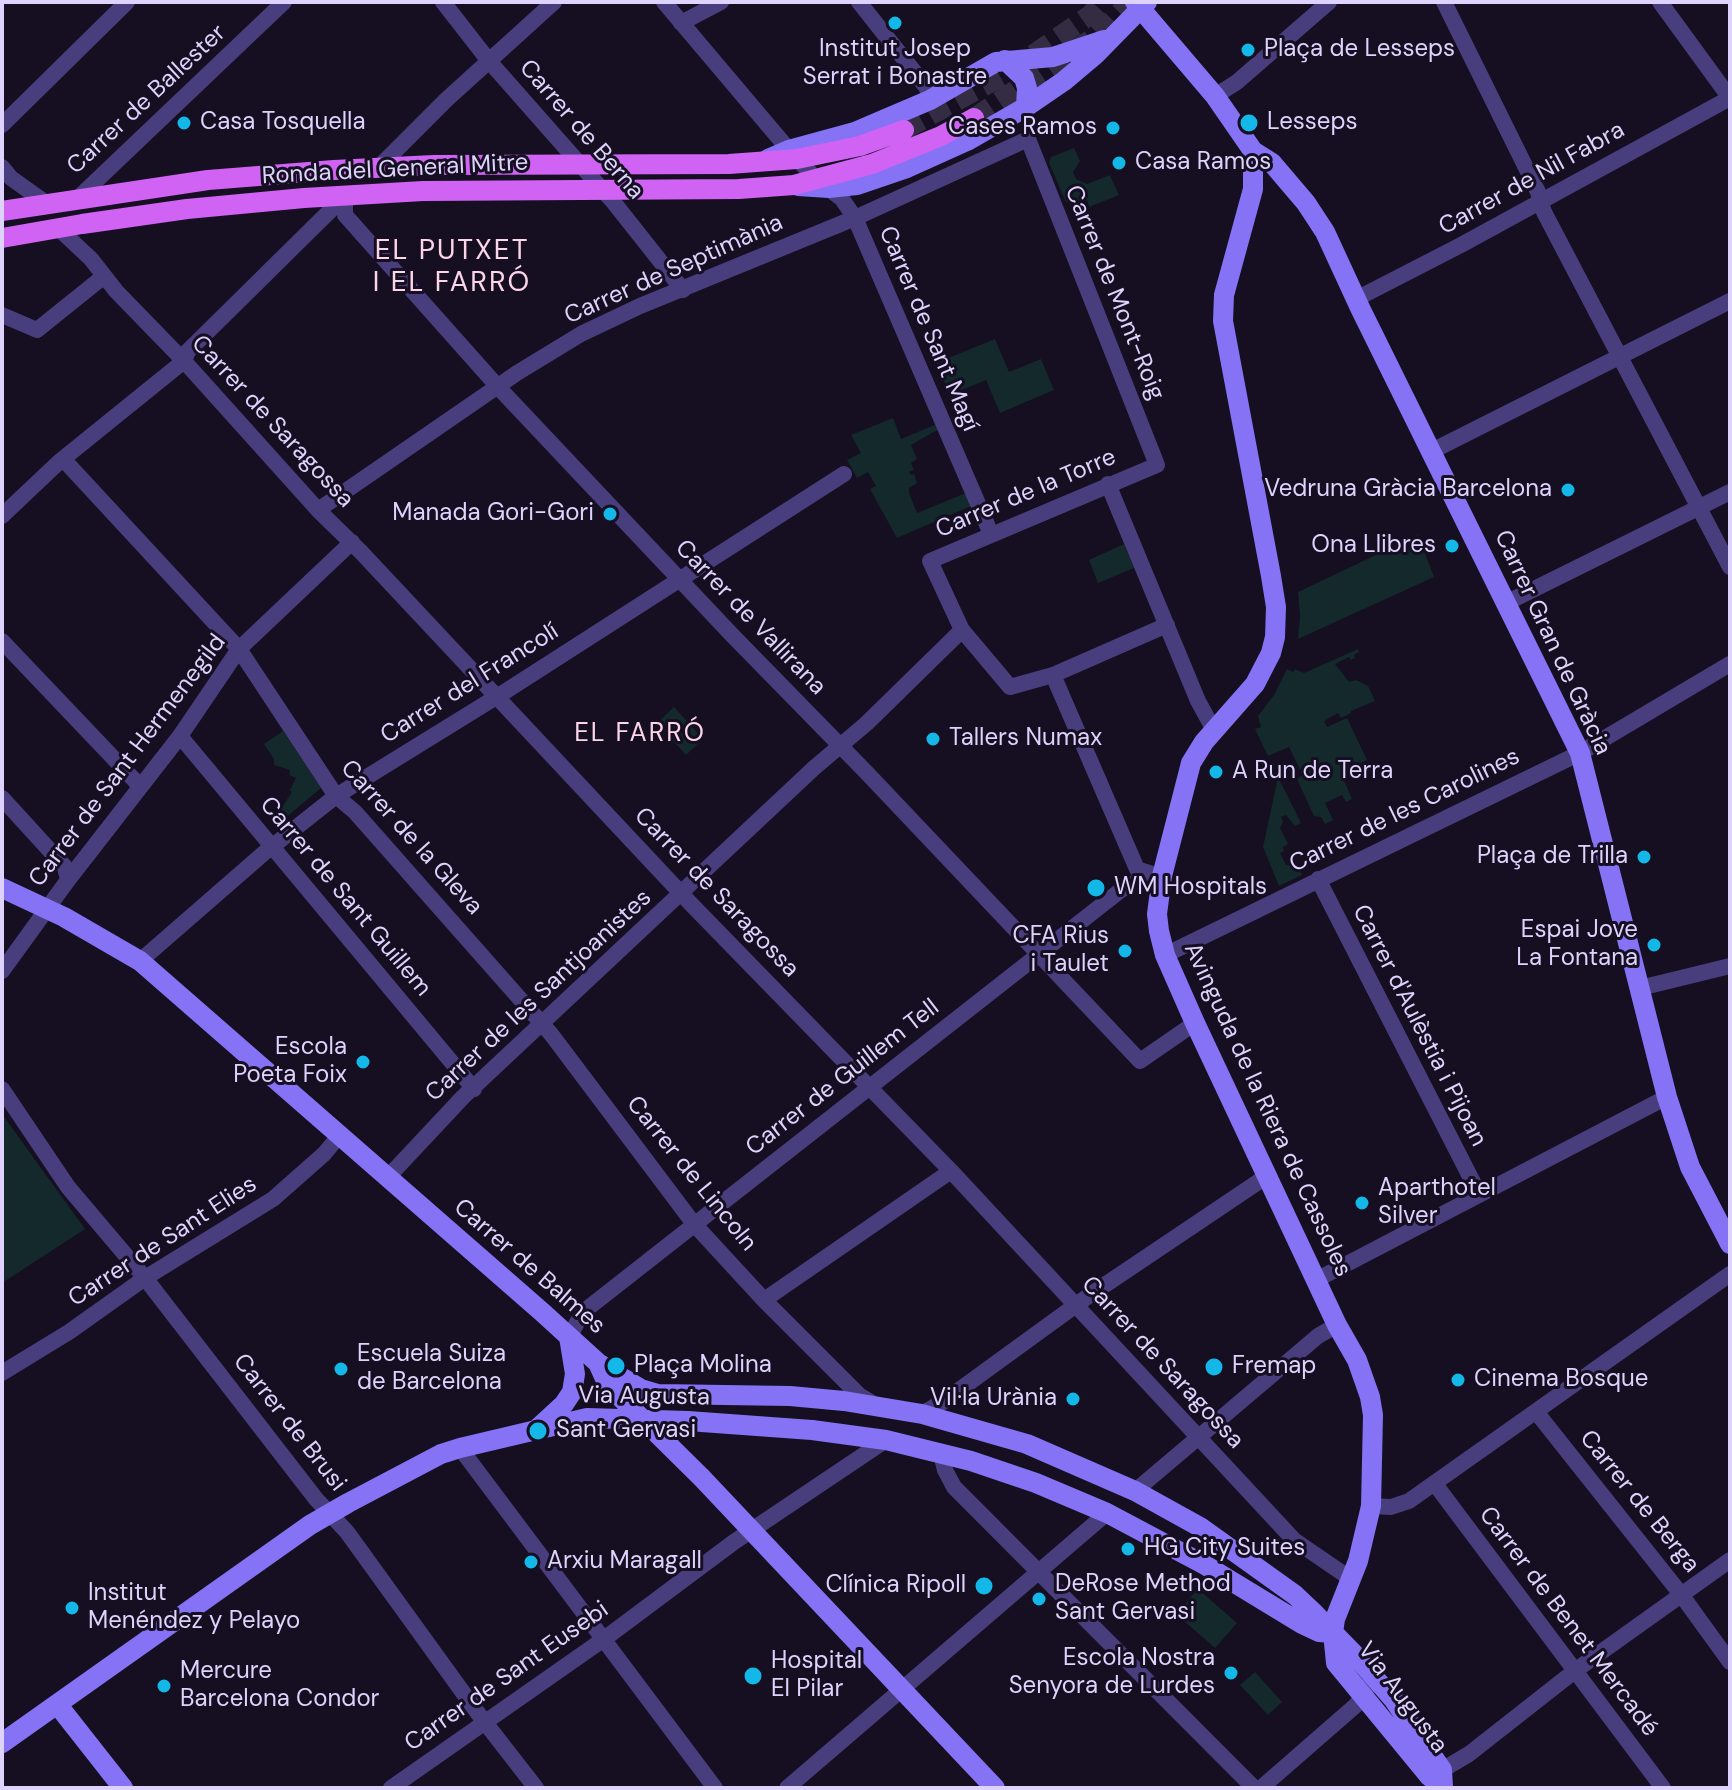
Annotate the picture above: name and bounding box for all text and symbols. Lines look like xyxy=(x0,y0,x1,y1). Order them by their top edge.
marker: Institut Josep Serrat i Bonastre xyxy=(886,14,904,32)
street label: Carrer de Ballester xyxy=(62,19,232,181)
place label: Institut Josep Serrat i Bonastre xyxy=(803,36,987,92)
place label: Plaça de Lesseps xyxy=(1264,36,1455,64)
marker: Plaça de Lesseps xyxy=(1239,41,1257,59)
street label: Carrer de Berna xyxy=(513,54,649,206)
place label: Casa Tosquella xyxy=(200,109,366,137)
place label: Lesseps xyxy=(1267,109,1358,137)
marker: Lesseps xyxy=(1238,112,1260,134)
marker: Casa Tosquella xyxy=(175,114,193,132)
place label: Cases Ramos xyxy=(948,114,1097,142)
street label: Carrer de Nil Fabra xyxy=(1434,116,1630,242)
marker: Cases Ramos xyxy=(1104,119,1122,137)
street label: Ronda del General Mitre xyxy=(261,149,529,191)
place label: Casa Ramos xyxy=(1135,149,1271,177)
marker: Casa Ramos xyxy=(1110,154,1128,172)
street label: Carrer de Mont-Roig xyxy=(1058,181,1170,405)
street label: Carrer de Septimània xyxy=(560,209,788,331)
street label: Carrer de Sant Magí xyxy=(872,222,984,436)
district label: EL PUTXET I EL FARRÓ xyxy=(373,235,531,301)
street label: Carrer de Saragossa xyxy=(185,330,359,514)
street label: Carrer de la Torre xyxy=(932,443,1120,545)
place label: Vedruna Gràcia Barcelona xyxy=(1264,476,1552,504)
marker: Vedruna Gràcia Barcelona xyxy=(1559,481,1577,499)
place label: Manada Gori-Gori xyxy=(392,500,594,528)
marker: Manada Gori-Gori xyxy=(601,505,619,523)
street label: Carrer Gran de Gràcia xyxy=(1487,526,1617,760)
place label: Ona Llibres xyxy=(1311,532,1436,560)
street label: Carrer de Vallirana xyxy=(669,534,831,702)
marker: Ona Llibres xyxy=(1443,537,1461,555)
street label: Carrer del Francolí xyxy=(376,618,564,750)
street label: Carrer de Sant Hermenegild xyxy=(24,629,232,893)
district label: EL FARRÓ xyxy=(574,718,706,750)
place label: Tallers Numax xyxy=(949,725,1102,753)
marker: Tallers Numax xyxy=(924,730,942,748)
street label: Carrer de les Carolines xyxy=(1285,743,1525,879)
street label: Carrer de la Gleva xyxy=(334,755,488,921)
place label: A Run de Terra xyxy=(1232,758,1393,786)
marker: A Run de Terra xyxy=(1207,763,1225,781)
street label: Carrer de Sant Guillem xyxy=(253,791,437,1003)
street label: Carrer de Saragossa xyxy=(628,802,804,984)
place label: Plaça de Trilla xyxy=(1477,843,1628,871)
marker: Plaça de Trilla xyxy=(1635,848,1653,866)
place label: WM Hospitals xyxy=(1114,874,1267,902)
marker: WM Hospitals xyxy=(1085,877,1107,899)
street label: Carrer de les Santjoanistes xyxy=(420,884,658,1108)
street label: Carrer d'Aulèstia i Pijoan xyxy=(1346,900,1492,1152)
place label: Espai Jove La Fontana xyxy=(1516,917,1638,973)
place label: CFA Rius i Taulet xyxy=(1013,923,1109,979)
marker: Espai Jove La Fontana xyxy=(1645,936,1663,954)
street label: Avinguda de la Riera de Cassoles xyxy=(1177,938,1357,1282)
marker: CFA Rius i Taulet xyxy=(1116,942,1134,960)
street label: Carrer de Guillem Tell xyxy=(741,994,945,1162)
place label: Escola Poeta Foix xyxy=(233,1034,347,1090)
marker: Escola Poeta Foix xyxy=(354,1053,372,1071)
street label: Carrer de Lincoln xyxy=(620,1091,762,1257)
street label: Carrer de Sant Elies xyxy=(64,1170,262,1314)
place label: Aparthotel Silver xyxy=(1378,1175,1496,1231)
street label: Carrer de Balmes xyxy=(447,1193,611,1341)
marker: Aparthotel Silver xyxy=(1353,1194,1371,1212)
street label: Carrer de Saragossa xyxy=(1075,1271,1249,1455)
place label: Escuela Suiza de Barcelona xyxy=(357,1341,506,1397)
street label: Carrer de Brusi xyxy=(226,1349,352,1497)
place label: Plaça Molina xyxy=(634,1352,772,1380)
place label: Fremap xyxy=(1232,1353,1316,1381)
marker: Plaça Molina xyxy=(605,1355,627,1377)
marker: Fremap xyxy=(1203,1356,1225,1378)
marker: Escuela Suiza de Barcelona xyxy=(332,1360,350,1378)
place label: Cinema Bosque xyxy=(1474,1366,1648,1394)
marker: Cinema Bosque xyxy=(1449,1371,1467,1389)
street label: Via Augusta xyxy=(578,1381,710,1413)
place label: Vil·la Urània xyxy=(930,1385,1057,1413)
marker: Vil·la Urània xyxy=(1064,1390,1082,1408)
place label: Sant Gervasi xyxy=(556,1417,696,1445)
marker: Sant Gervasi xyxy=(527,1420,549,1442)
street label: Carrer de Berga xyxy=(1573,1425,1705,1579)
street label: Carrer de Benet Mercadé xyxy=(1472,1501,1664,1743)
place label: HG City Suites xyxy=(1144,1535,1305,1563)
marker: HG City Suites xyxy=(1119,1540,1137,1558)
place label: Arxiu Maragall xyxy=(547,1548,702,1576)
marker: Arxiu Maragall xyxy=(522,1553,540,1571)
place label: DeRose Method Sant Gervasi xyxy=(1055,1571,1231,1627)
place label: Clínica Ripoll xyxy=(825,1572,966,1600)
marker: Clínica Ripoll xyxy=(973,1575,995,1597)
place label: Institut Menéndez y Pelayo xyxy=(88,1580,300,1636)
marker: DeRose Method Sant Gervasi xyxy=(1030,1590,1048,1608)
street label: Carrer de Sant Eusebi xyxy=(400,1596,614,1758)
marker: Institut Menéndez y Pelayo xyxy=(63,1599,81,1617)
street label: Via Augusta xyxy=(1351,1637,1453,1759)
place label: Escola Nostra Senyora de Lurdes xyxy=(1009,1645,1215,1701)
place label: Hospital El Pilar xyxy=(771,1648,862,1704)
place label: Mercure Barcelona Condor xyxy=(180,1658,379,1714)
marker: Escola Nostra Senyora de Lurdes xyxy=(1222,1664,1240,1682)
marker: Hospital El Pilar xyxy=(742,1665,764,1687)
marker: Mercure Barcelona Condor xyxy=(155,1677,173,1695)

